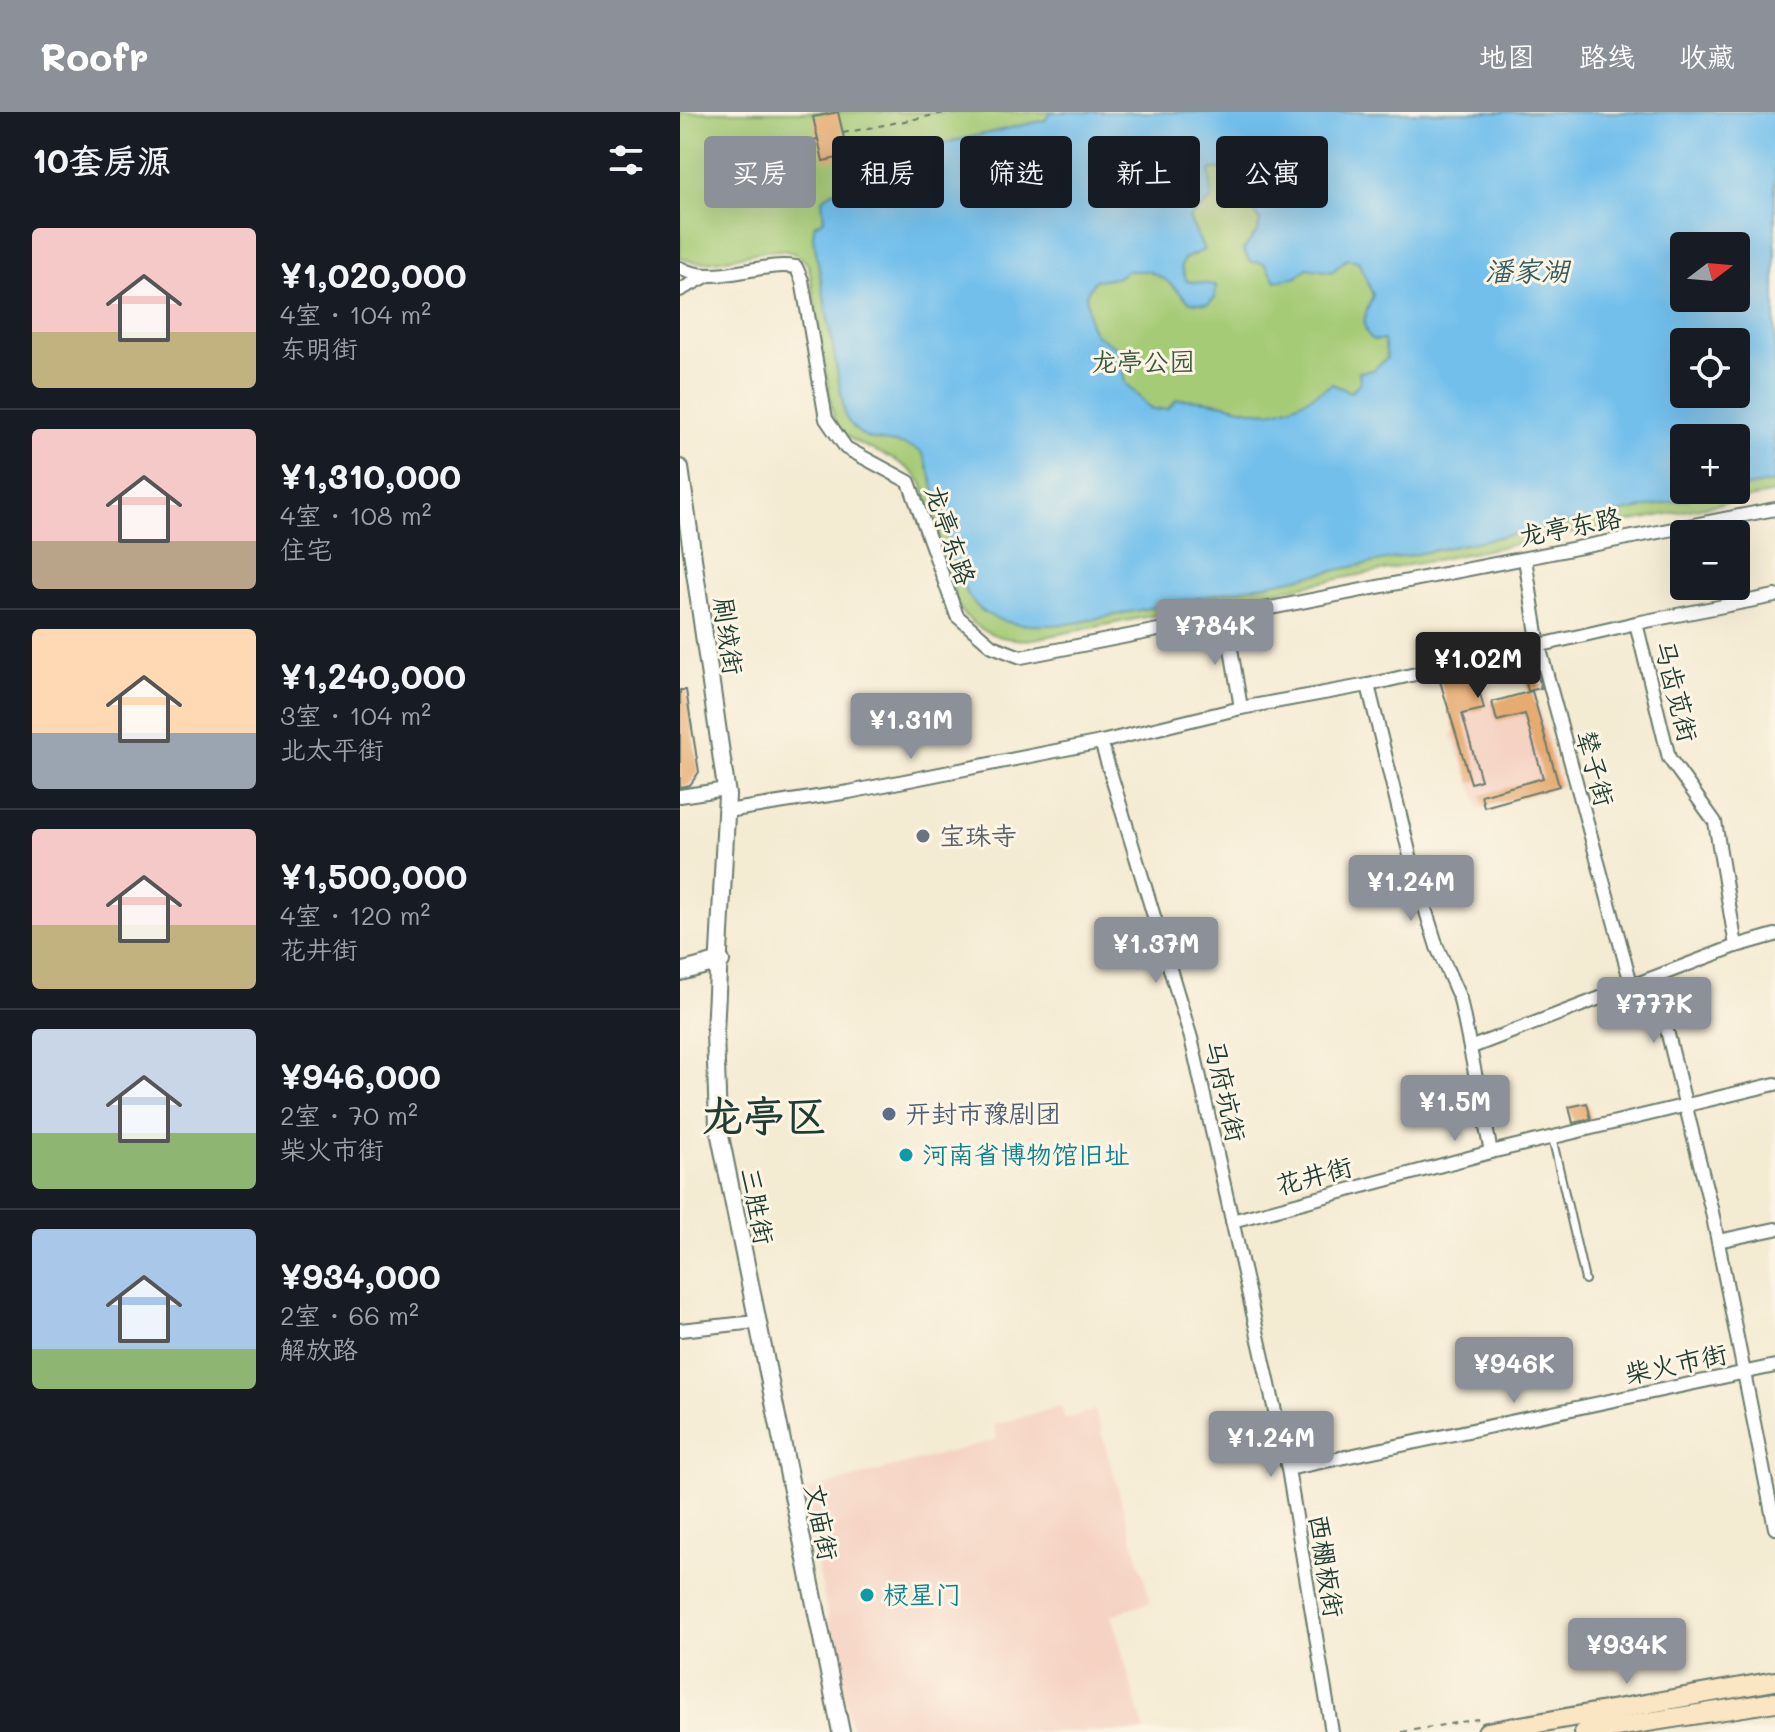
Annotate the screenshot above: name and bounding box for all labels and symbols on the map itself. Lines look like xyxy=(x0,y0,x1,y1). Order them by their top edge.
north arrow xyxy=(1670,232,1750,312)
water label: 潘家湖 xyxy=(1485,252,1572,288)
park label: 龙亭公园 xyxy=(1091,344,1195,378)
street label: 龙亭东路 xyxy=(918,480,984,589)
street label: 龙亭东路 xyxy=(1516,499,1624,553)
street label: 刷绒街 xyxy=(707,595,751,677)
pin: ¥784K xyxy=(1159,599,1271,667)
pin: ¥1.02M xyxy=(1413,632,1543,700)
street label: 马齿苋街 xyxy=(1648,636,1706,745)
pin: ¥1.31M xyxy=(846,693,976,761)
street label: 辇子街 xyxy=(1569,726,1622,810)
place label: 宝珠寺 xyxy=(939,818,1017,852)
marker: 宝珠寺 xyxy=(914,827,932,845)
pin: ¥1.24M xyxy=(1346,855,1476,923)
pin: ¥1.37M xyxy=(1091,917,1221,985)
pin: ¥777K xyxy=(1598,977,1710,1045)
street label: 马府坑街 xyxy=(1198,1036,1254,1145)
pin: ¥1.5M xyxy=(1399,1075,1511,1143)
district label: 龙亭区 xyxy=(701,1087,827,1142)
place label: 开封市豫剧团 xyxy=(905,1096,1061,1130)
marker: 开封市豫剧团 xyxy=(880,1105,898,1123)
place label: 河南省博物馆旧址 xyxy=(922,1137,1130,1171)
marker: 河南省博物馆旧址 xyxy=(897,1146,915,1164)
street label: 花井街 xyxy=(1272,1149,1356,1202)
street label: 三胜街 xyxy=(734,1164,782,1247)
street label: 柴火市街 xyxy=(1621,1336,1730,1390)
pin: ¥946K xyxy=(1458,1337,1570,1405)
pin: ¥1.24M xyxy=(1206,1411,1336,1479)
street label: 文庙街 xyxy=(798,1480,846,1563)
street label: 西棚板街 xyxy=(1302,1512,1352,1620)
place label: 棂星门 xyxy=(883,1577,961,1611)
marker: 棂星门 xyxy=(858,1586,876,1604)
pin: ¥934K xyxy=(1571,1618,1683,1686)

